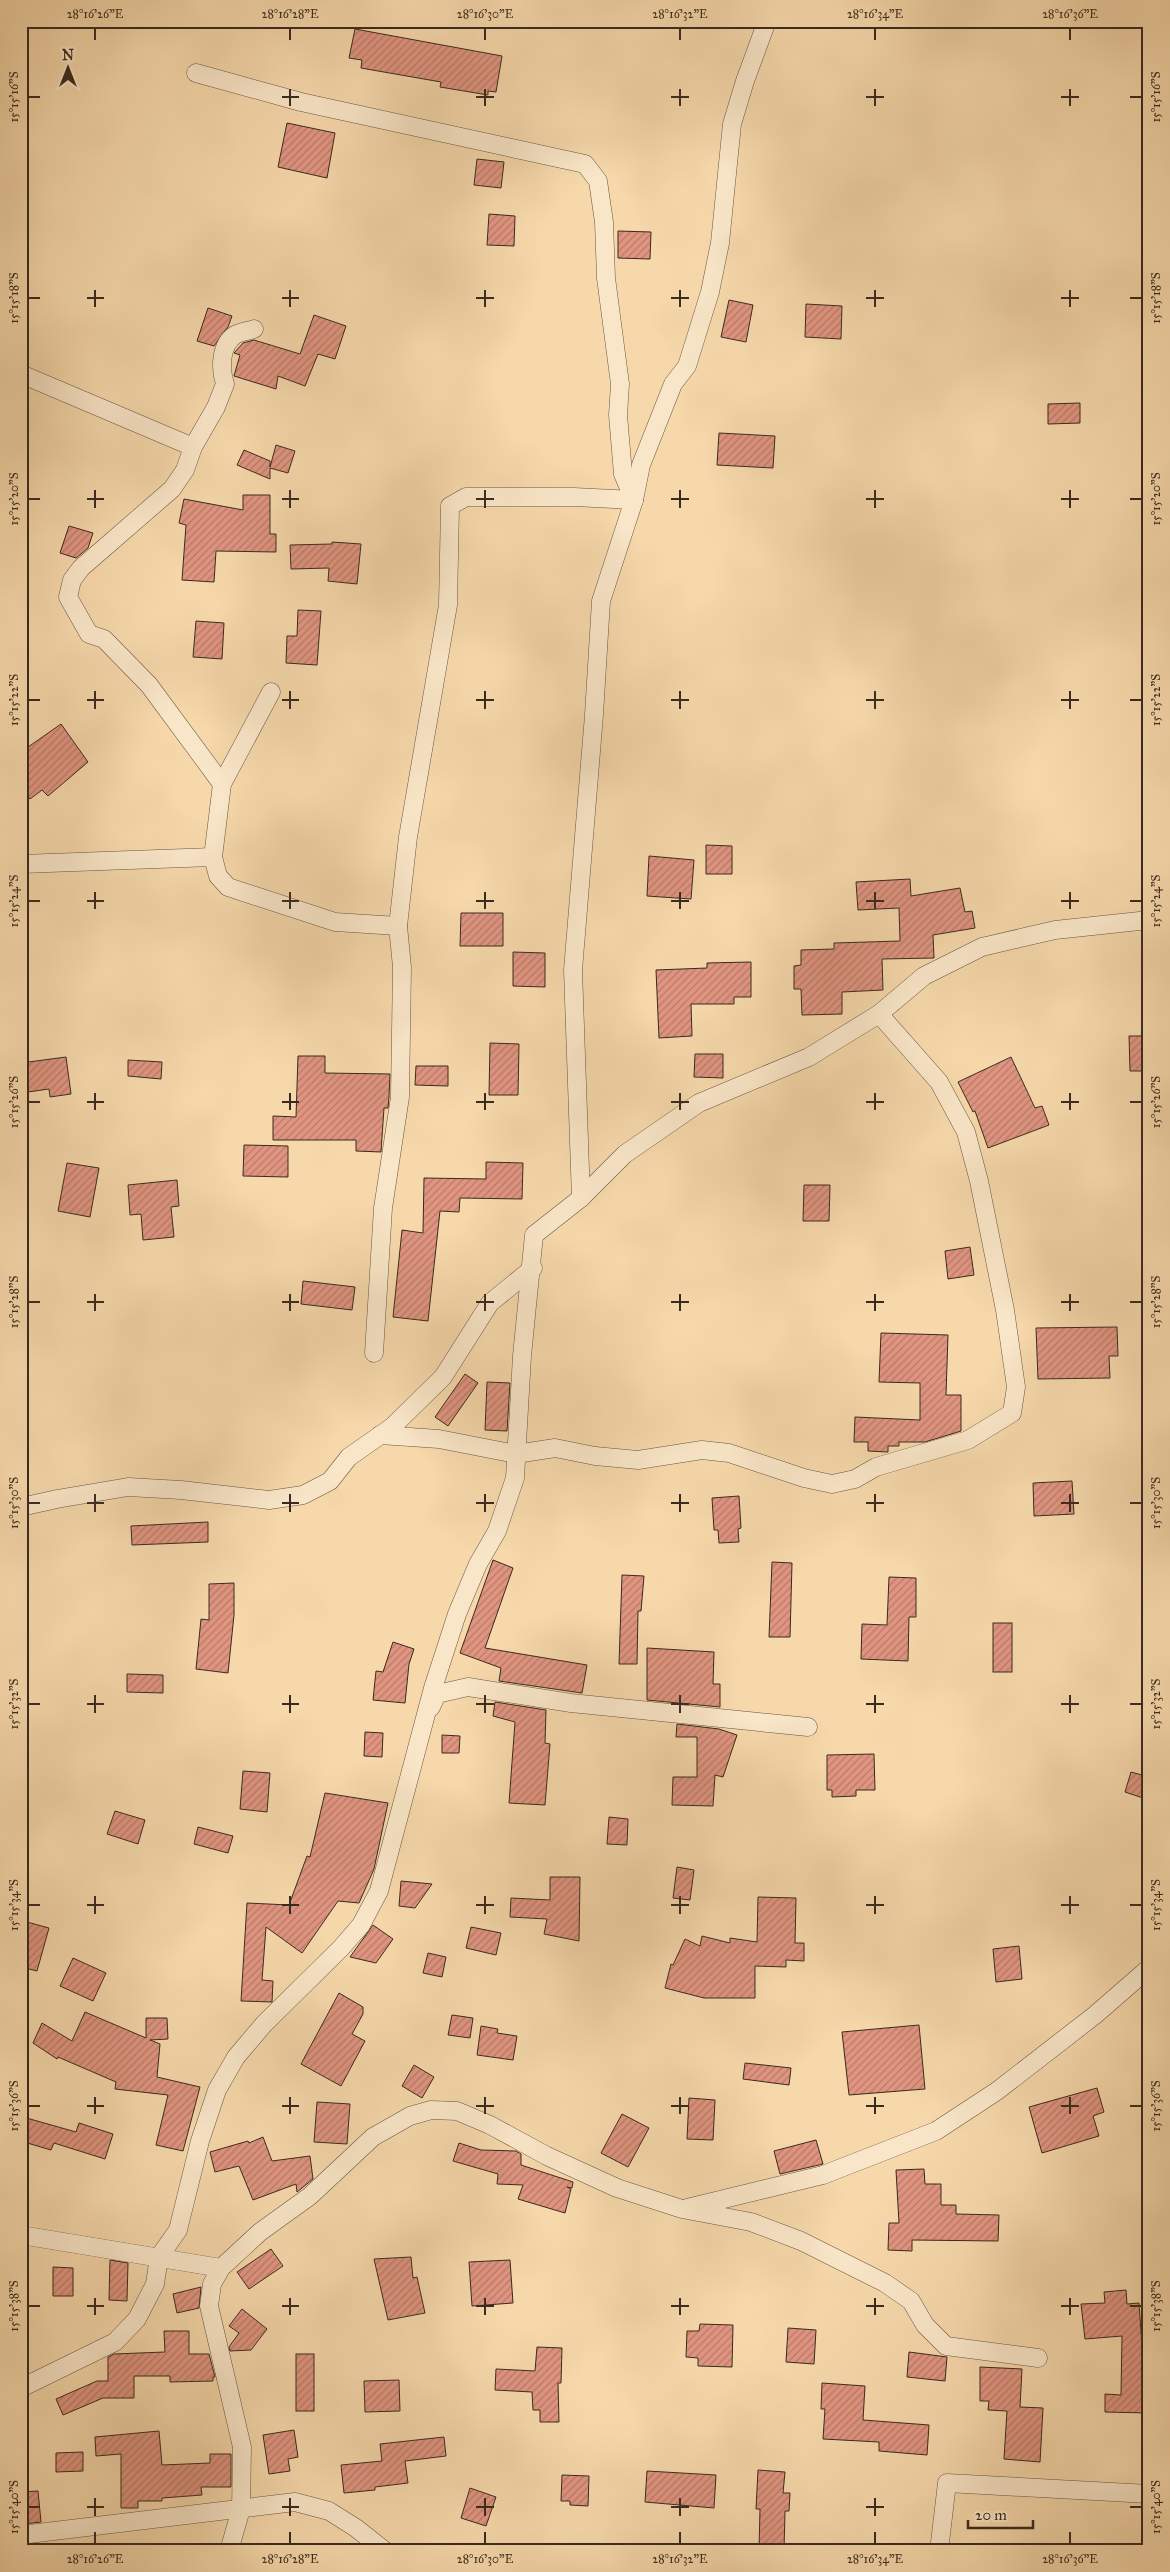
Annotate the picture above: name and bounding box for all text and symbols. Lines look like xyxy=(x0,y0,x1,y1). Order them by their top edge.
text: 28°16'26"E xyxy=(67,7,124,21)
text: 28°16'28"E xyxy=(262,7,319,21)
text: 28°16'30"E xyxy=(457,7,514,21)
text: 28°16'32"E xyxy=(652,7,708,21)
text: 28°16'34"E xyxy=(847,7,903,21)
text: 28°16'36"E xyxy=(1042,7,1098,21)
north arrow xyxy=(42,42,92,92)
text: N xyxy=(62,47,74,64)
text: 15°15'16"S xyxy=(7,71,21,123)
text: 15°15'16"S xyxy=(1149,71,1163,123)
text: 15°15'18"S xyxy=(7,272,21,324)
text: 15°15'18"S xyxy=(1149,272,1163,324)
text: 15°15'20"S xyxy=(7,472,21,526)
text: 15°15'20"S xyxy=(1149,472,1163,526)
text: 15°15'22"S xyxy=(7,674,21,726)
text: 15°15'22"S xyxy=(1149,674,1163,726)
text: 15°15'24"S xyxy=(7,874,21,927)
text: 15°15'24"S xyxy=(1149,874,1163,927)
text: 15°15'26"S xyxy=(7,1076,21,1128)
text: 15°15'26"S xyxy=(1149,1076,1163,1128)
text: 15°15'28"S xyxy=(7,1276,21,1328)
text: 15°15'28"S xyxy=(1149,1276,1163,1328)
text: 15°15'30"S xyxy=(7,1477,21,1529)
text: 15°15'30"S xyxy=(1149,1477,1163,1529)
text: 15°15'32"S xyxy=(7,1678,21,1730)
text: 15°15'32"S xyxy=(1149,1678,1163,1730)
text: 15°15'34"S xyxy=(7,1879,21,1931)
text: 15°15'34"S xyxy=(1149,1879,1163,1931)
text: 15°15'36"S xyxy=(7,2080,21,2132)
text: 15°15'36"S xyxy=(1149,2080,1163,2132)
text: 15°15'38"S xyxy=(7,2280,21,2332)
text: 15°15'38"S xyxy=(1149,2280,1163,2332)
text: 15°15'40"S xyxy=(7,2480,21,2534)
text: 15°15'40"S xyxy=(1149,2480,1163,2534)
scale bar xyxy=(968,2497,1032,2529)
text: 20 m xyxy=(975,2506,1007,2524)
text: 28°16'26"E xyxy=(67,2552,124,2566)
text: 28°16'28"E xyxy=(262,2552,319,2566)
text: 28°16'30"E xyxy=(457,2552,514,2566)
text: 28°16'32"E xyxy=(652,2552,708,2566)
text: 28°16'34"E xyxy=(847,2552,903,2566)
text: 28°16'36"E xyxy=(1042,2552,1098,2566)

